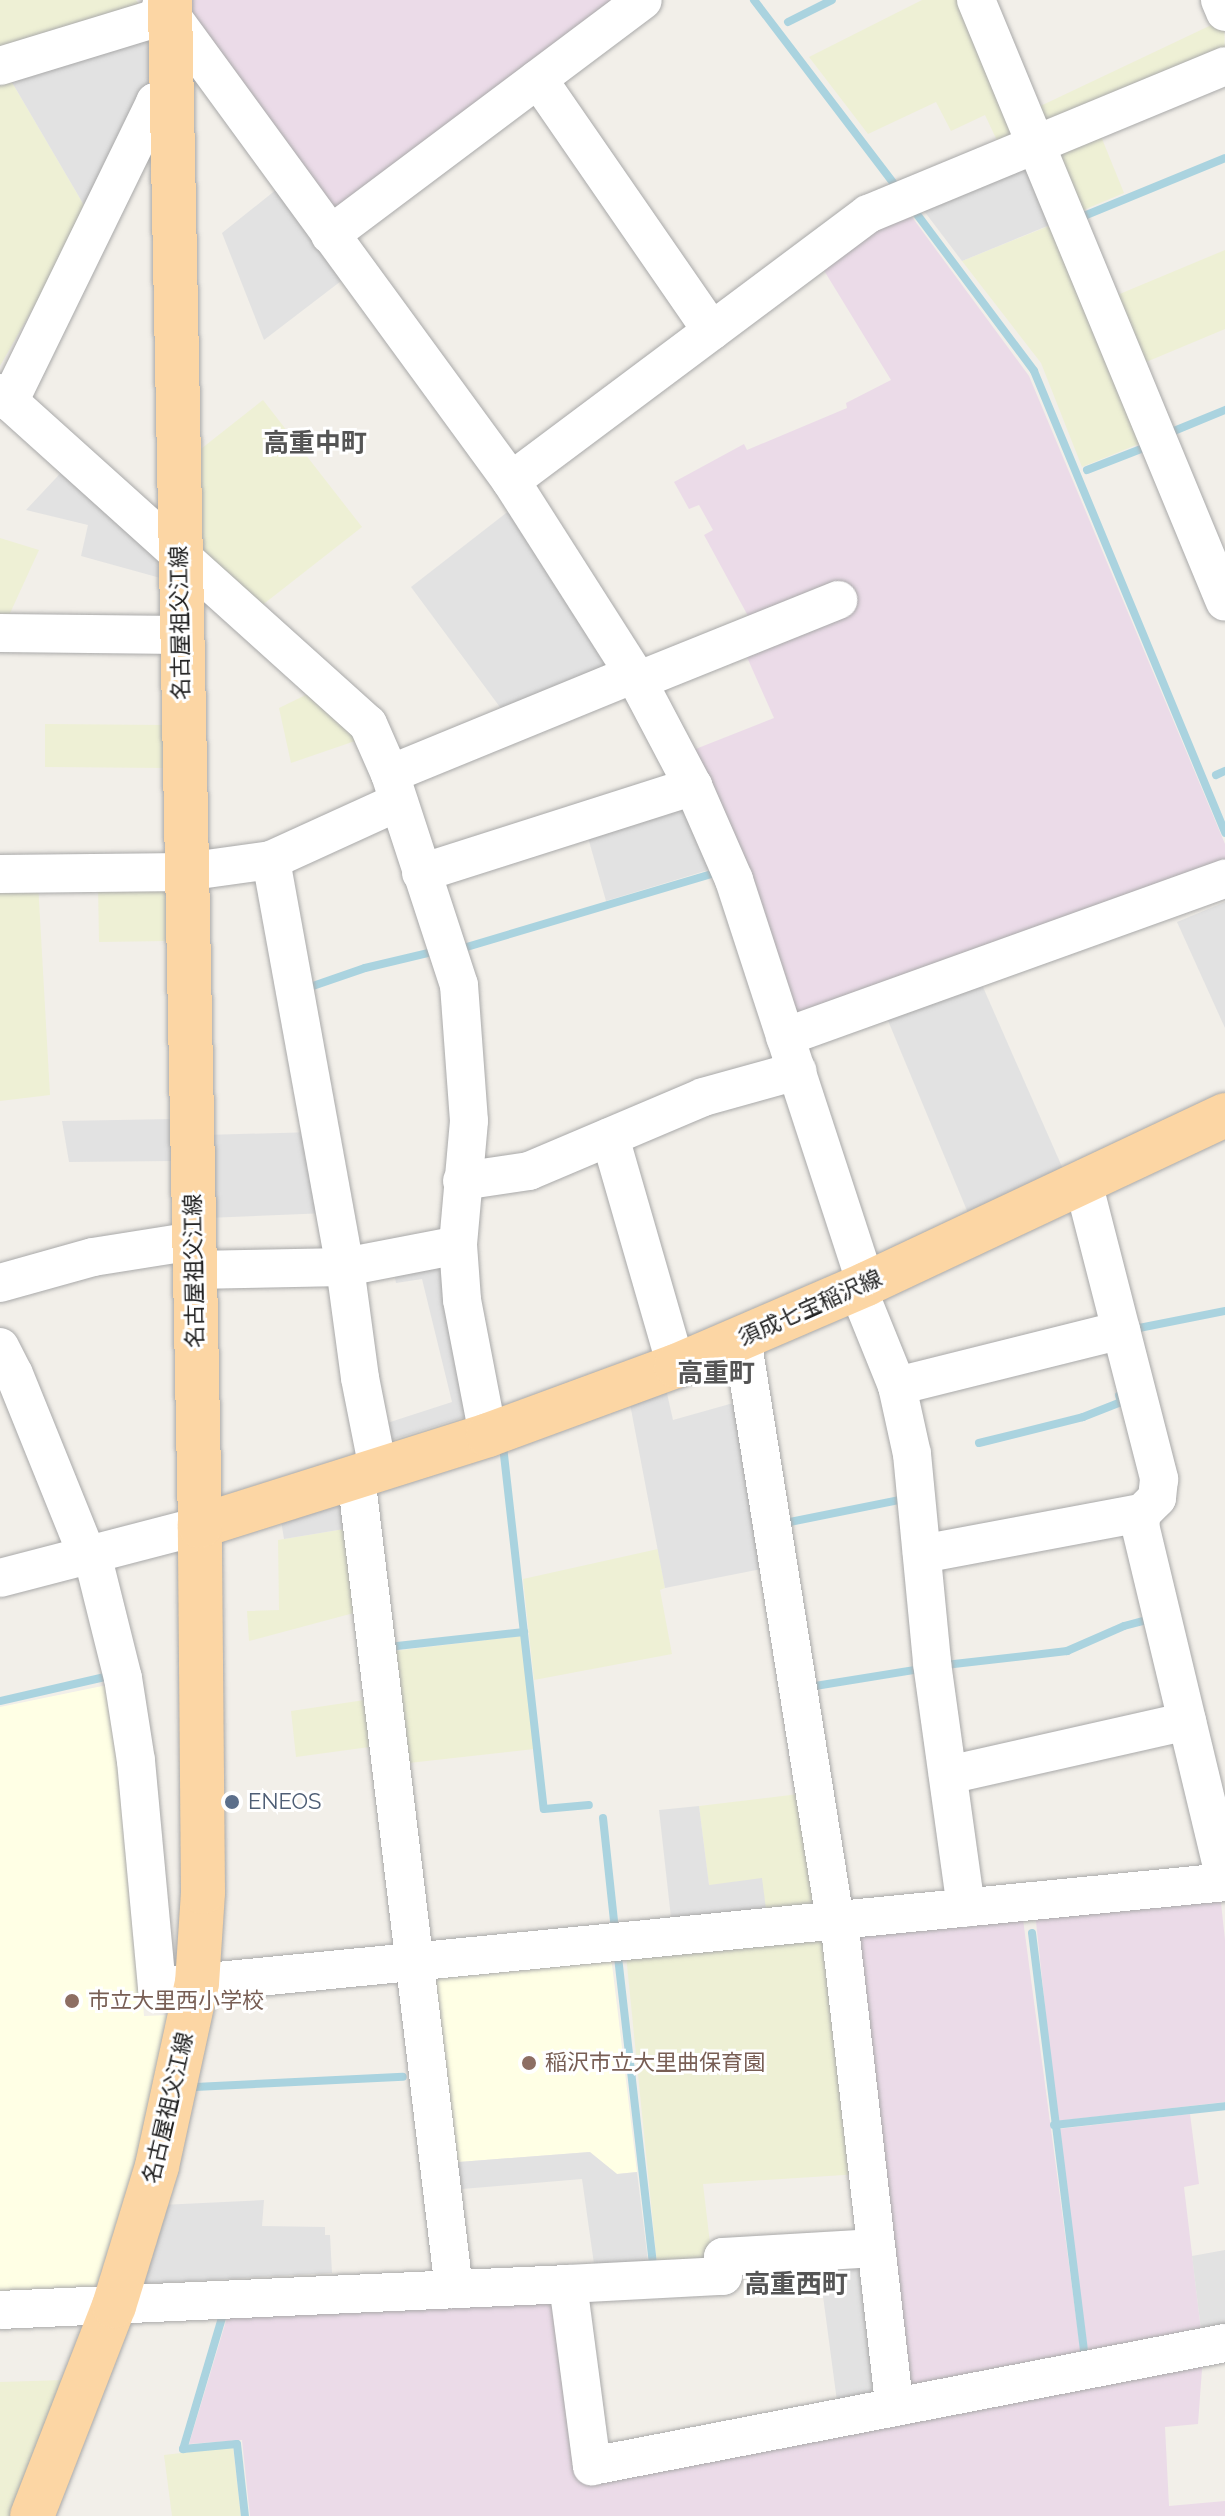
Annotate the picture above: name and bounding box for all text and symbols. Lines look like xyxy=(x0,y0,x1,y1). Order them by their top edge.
district label: 高重中町 xyxy=(263,428,367,460)
street label: 名古屋祖父江線 xyxy=(165,546,195,700)
street label: 名古屋祖父江線 xyxy=(179,1194,209,1348)
street label: 須成七宝稲沢線 xyxy=(734,1265,886,1351)
district label: 高重町 xyxy=(677,1358,755,1390)
place label: ENEOS xyxy=(248,1789,321,1815)
marker: ENEOS xyxy=(223,1793,241,1811)
place label: 市立大里西小学校 xyxy=(88,1988,264,2014)
marker: 市立大里西小学校 xyxy=(63,1992,81,2010)
street label: 名古屋祖父江線 xyxy=(138,2030,198,2186)
place label: 稲沢市立大里曲保育園 xyxy=(545,2050,765,2076)
marker: 稲沢市立大里曲保育園 xyxy=(520,2054,538,2072)
district label: 高重西町 xyxy=(744,2269,848,2301)

